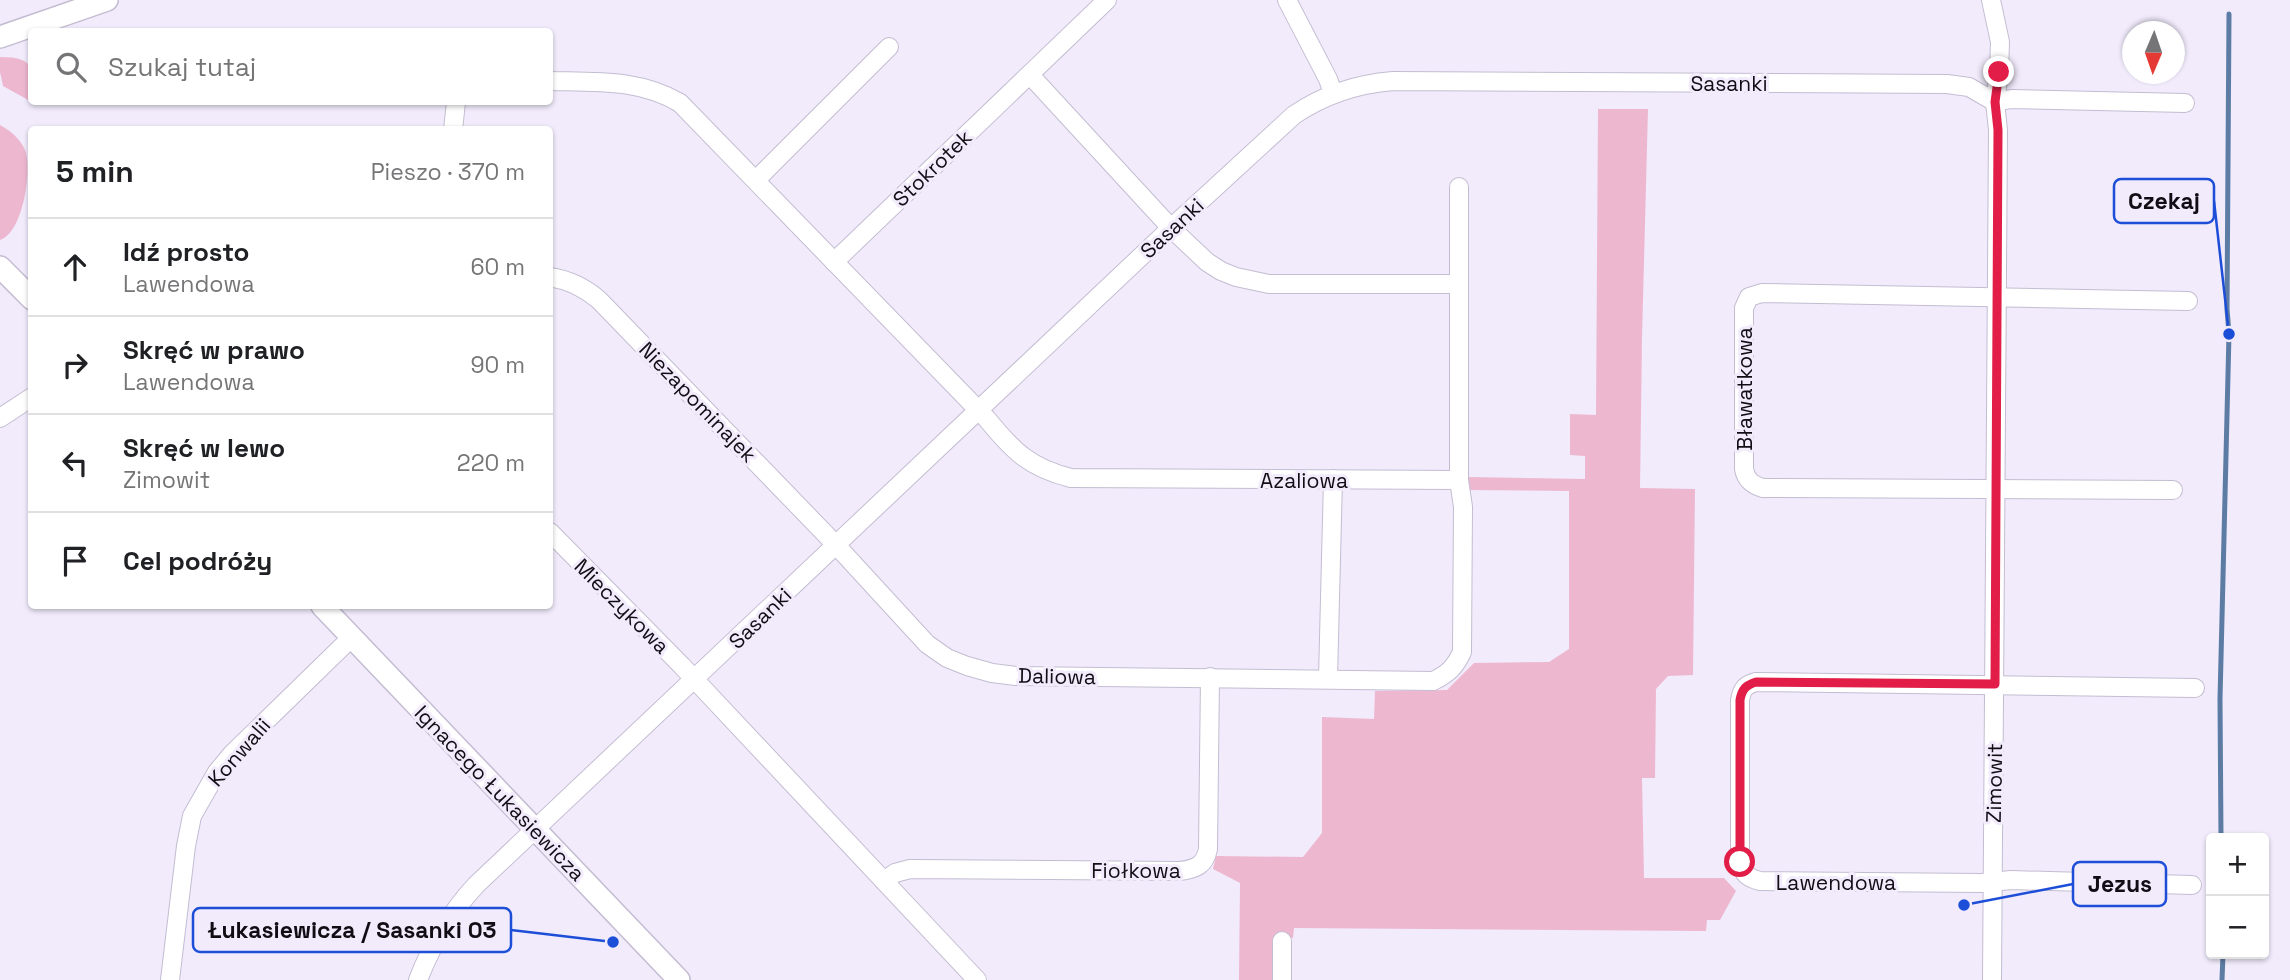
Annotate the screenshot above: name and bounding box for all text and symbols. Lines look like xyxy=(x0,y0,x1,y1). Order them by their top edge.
north arrow xyxy=(2122,21,2185,84)
search box xyxy=(28,28,553,105)
icon: search xyxy=(52,48,90,86)
text: Szukaj tutaj xyxy=(108,50,256,84)
route end xyxy=(1983,56,2014,87)
street label: Sasanki xyxy=(1690,70,1768,97)
street label: Stokrotek xyxy=(887,124,977,212)
text: 5 min xyxy=(56,152,134,191)
text: Pieszo · 370 m xyxy=(371,157,525,187)
callout: Czekaj xyxy=(2114,179,2214,223)
text: Czekaj xyxy=(2128,186,2200,216)
street label: Sasanki xyxy=(1135,192,1209,264)
text: Idź prosto xyxy=(123,235,250,269)
icon: ahead xyxy=(56,248,94,286)
text: 60 m xyxy=(470,252,525,282)
text: Lawendowa xyxy=(123,269,255,299)
street label: Bławatkowa xyxy=(1731,327,1758,451)
text: Skręć w prawo xyxy=(123,333,305,367)
street label: Niezapominajek xyxy=(634,336,762,468)
icon: right xyxy=(56,346,94,384)
text: 90 m xyxy=(470,350,525,380)
text: Lawendowa xyxy=(123,367,255,397)
text: Skręć w lewo xyxy=(123,431,285,465)
icon: left xyxy=(56,444,94,482)
text: 220 m xyxy=(457,448,525,478)
text: Zimowit xyxy=(123,465,210,495)
street label: Azaliowa xyxy=(1260,467,1348,494)
icon: arrive xyxy=(56,542,94,580)
text: Cel podróży xyxy=(123,544,272,578)
street label: Mieczykowa xyxy=(569,553,675,659)
street label: Sasanki xyxy=(723,581,797,655)
street label: Daliowa xyxy=(1018,662,1096,690)
street label: Ignacego Łukasiewicza xyxy=(409,699,591,887)
street label: Konwalii xyxy=(202,712,276,792)
street label: Zimowit xyxy=(1980,743,2008,823)
map controls xyxy=(2206,833,2269,959)
button: + xyxy=(2206,833,2269,896)
route start xyxy=(1724,846,1755,877)
street label: Fiołkowa xyxy=(1091,857,1181,884)
callout: Jezus xyxy=(2073,862,2166,906)
street label: Lawendowa xyxy=(1776,869,1896,896)
text: Jezus xyxy=(2088,869,2152,899)
button: − xyxy=(2206,896,2269,959)
callout: Łukasiewicza / Sasanki 03 xyxy=(193,908,511,952)
text: Łukasiewicza / Sasanki 03 xyxy=(207,915,497,945)

